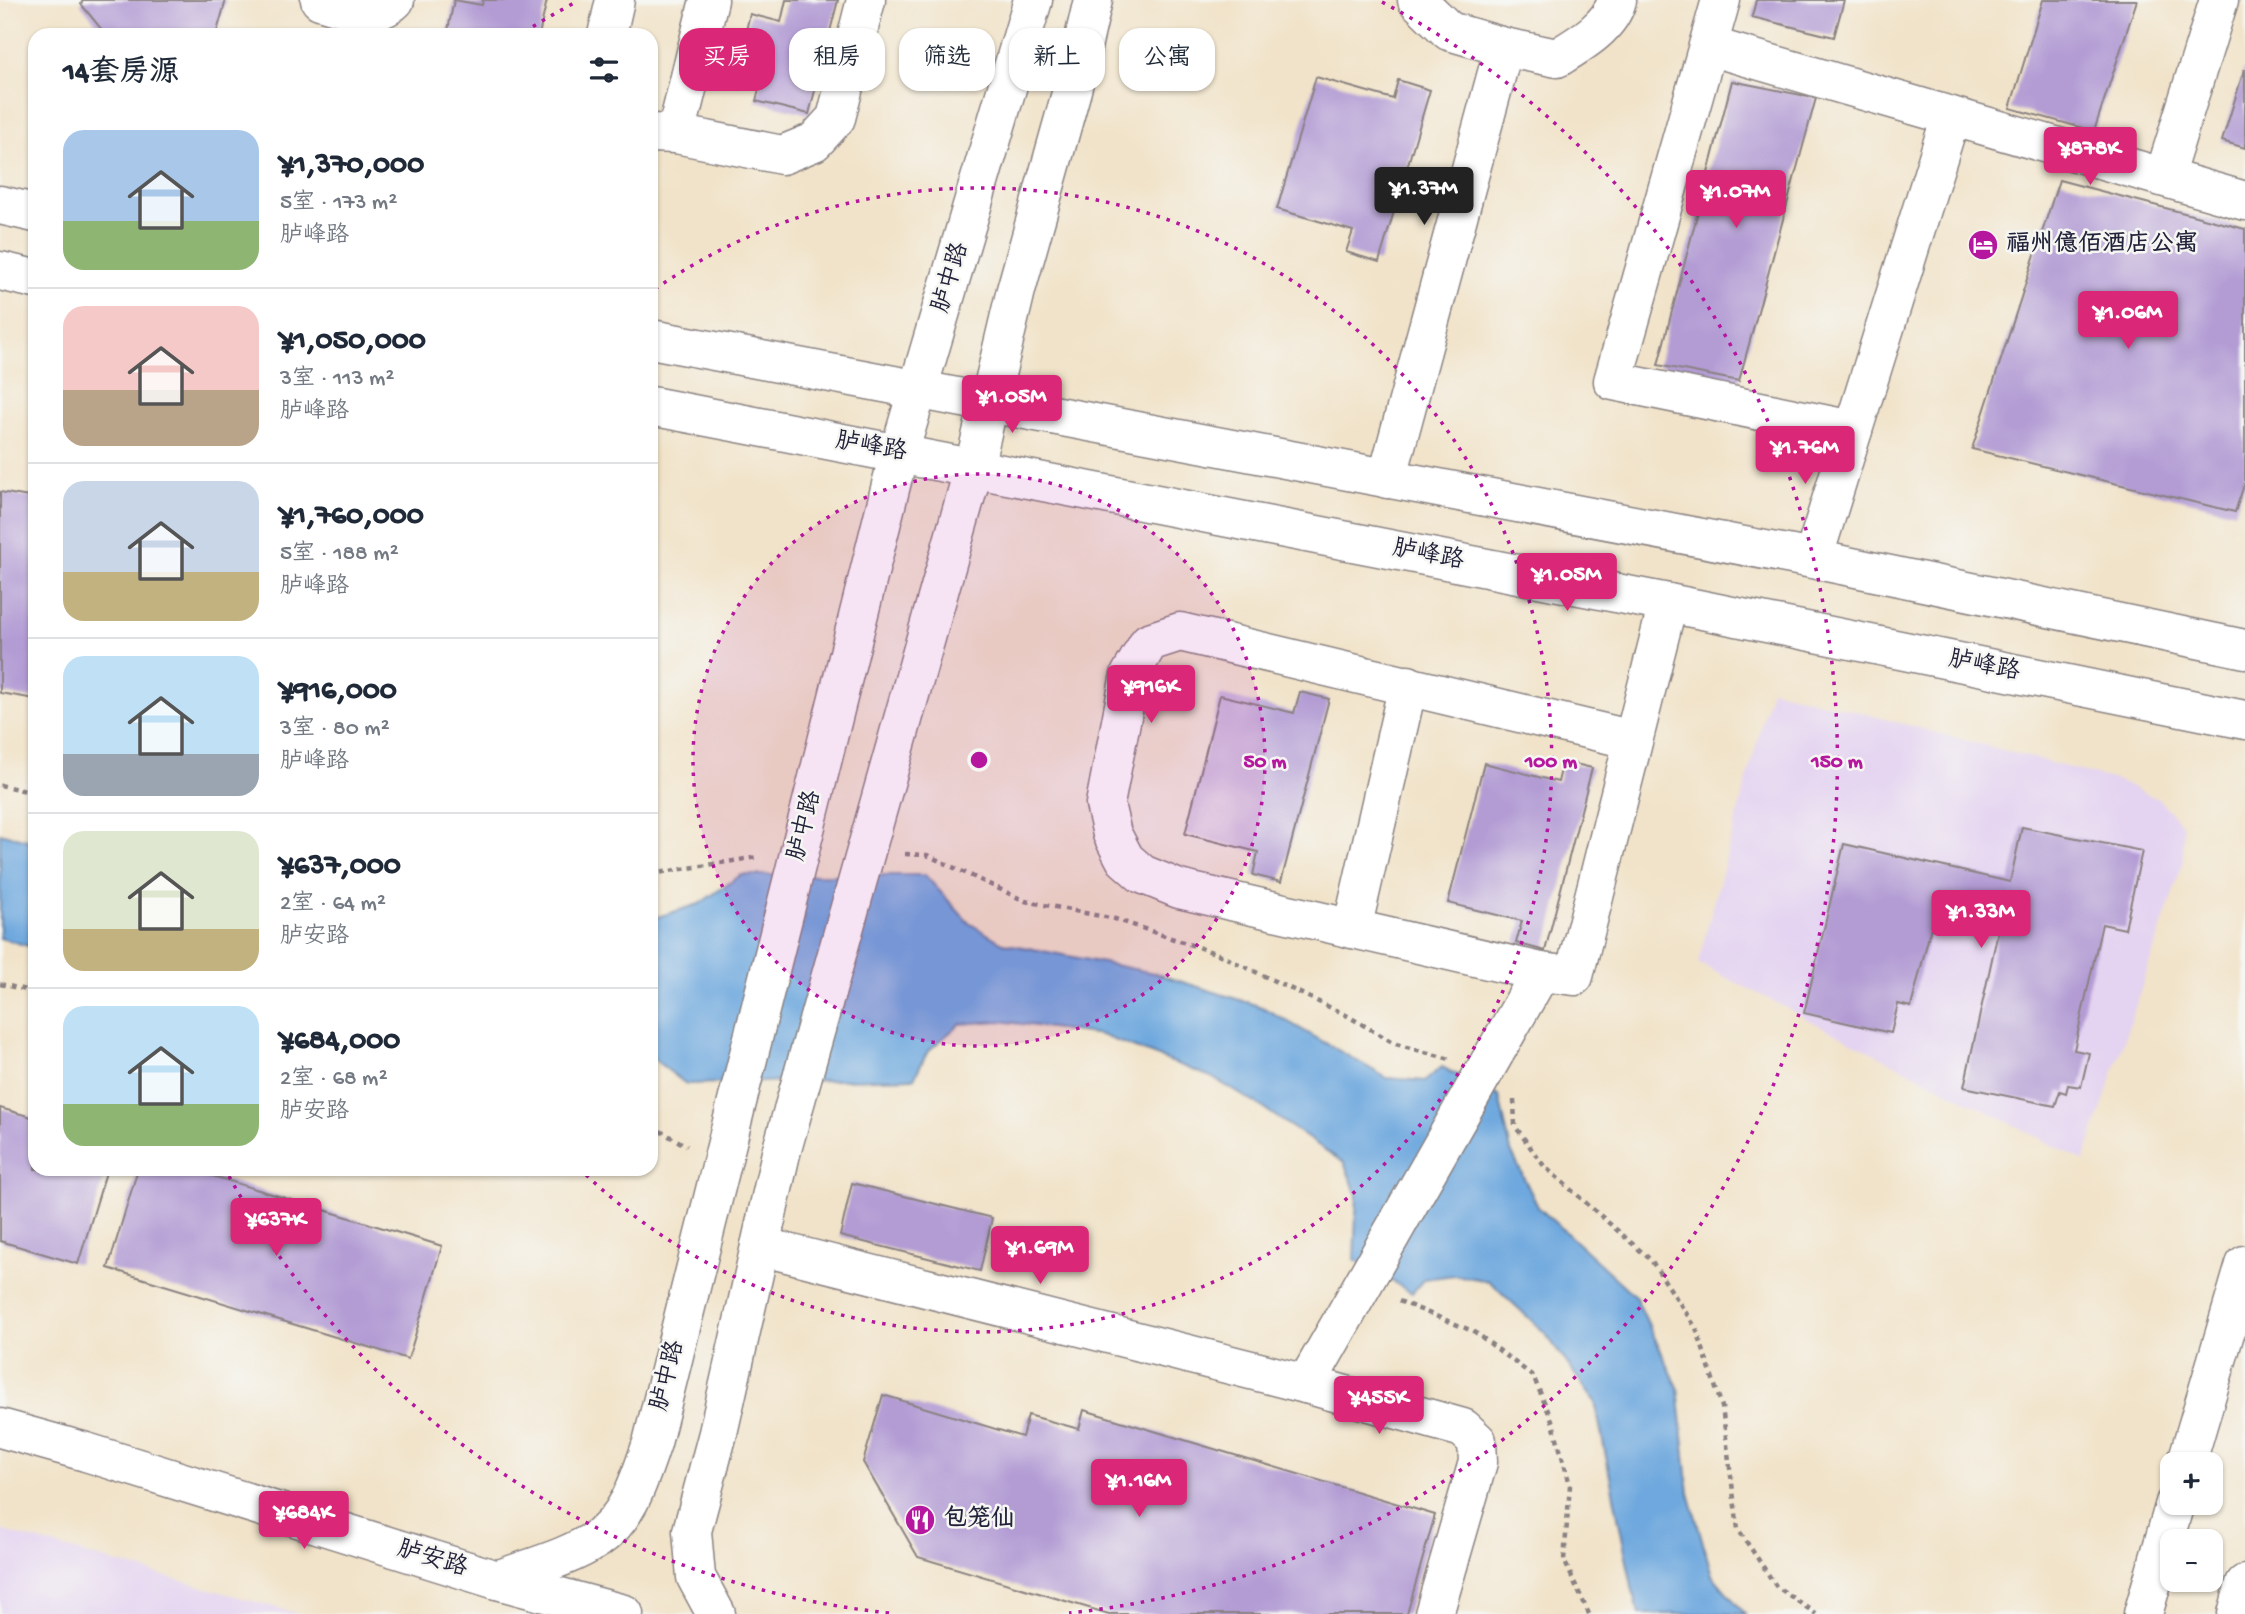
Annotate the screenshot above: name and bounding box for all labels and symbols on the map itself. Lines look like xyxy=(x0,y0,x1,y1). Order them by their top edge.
pin: ¥878K xyxy=(2041,128,2139,187)
pin: ¥1.37M xyxy=(1367,168,1481,227)
pin: ¥1.07M xyxy=(1679,170,1793,230)
hotel icon: 福州億佰酒店公寓 xyxy=(1966,228,2000,262)
place label: 福州億佰酒店公寓 xyxy=(2006,229,2198,260)
street label: 胪中路 xyxy=(926,239,976,317)
pin: ¥1.06M xyxy=(2071,292,2185,351)
pin: ¥1.05M xyxy=(955,376,1069,435)
street label: 胪峰路 xyxy=(833,425,909,469)
pin: ¥1.76M xyxy=(1748,426,1862,486)
street label: 胪峰路 xyxy=(1390,533,1466,577)
pin: ¥1.05M xyxy=(1510,554,1624,613)
street label: 胪峰路 xyxy=(1946,644,2022,688)
pin: ¥916K xyxy=(1102,666,1200,725)
centre of rings xyxy=(967,748,991,772)
text: 50 m xyxy=(1244,751,1287,776)
text: 100 m xyxy=(1524,751,1577,776)
text: 150 m xyxy=(1810,751,1863,776)
street label: 胪中路 xyxy=(781,787,829,864)
pin: ¥1.33M xyxy=(1924,890,2038,950)
pin: ¥637K xyxy=(227,1198,325,1258)
pin: ¥1.69M xyxy=(983,1226,1097,1286)
street label: 胪中路 xyxy=(644,1337,692,1414)
pin: ¥455K xyxy=(1330,1376,1428,1436)
pin: ¥1.16M xyxy=(1082,1460,1196,1519)
pin: ¥684K xyxy=(255,1492,353,1551)
restaurant icon: 包笼仙 xyxy=(903,1503,937,1537)
place label: 包笼仙 xyxy=(943,1505,1015,1535)
street label: 胪安路 xyxy=(393,1534,471,1584)

